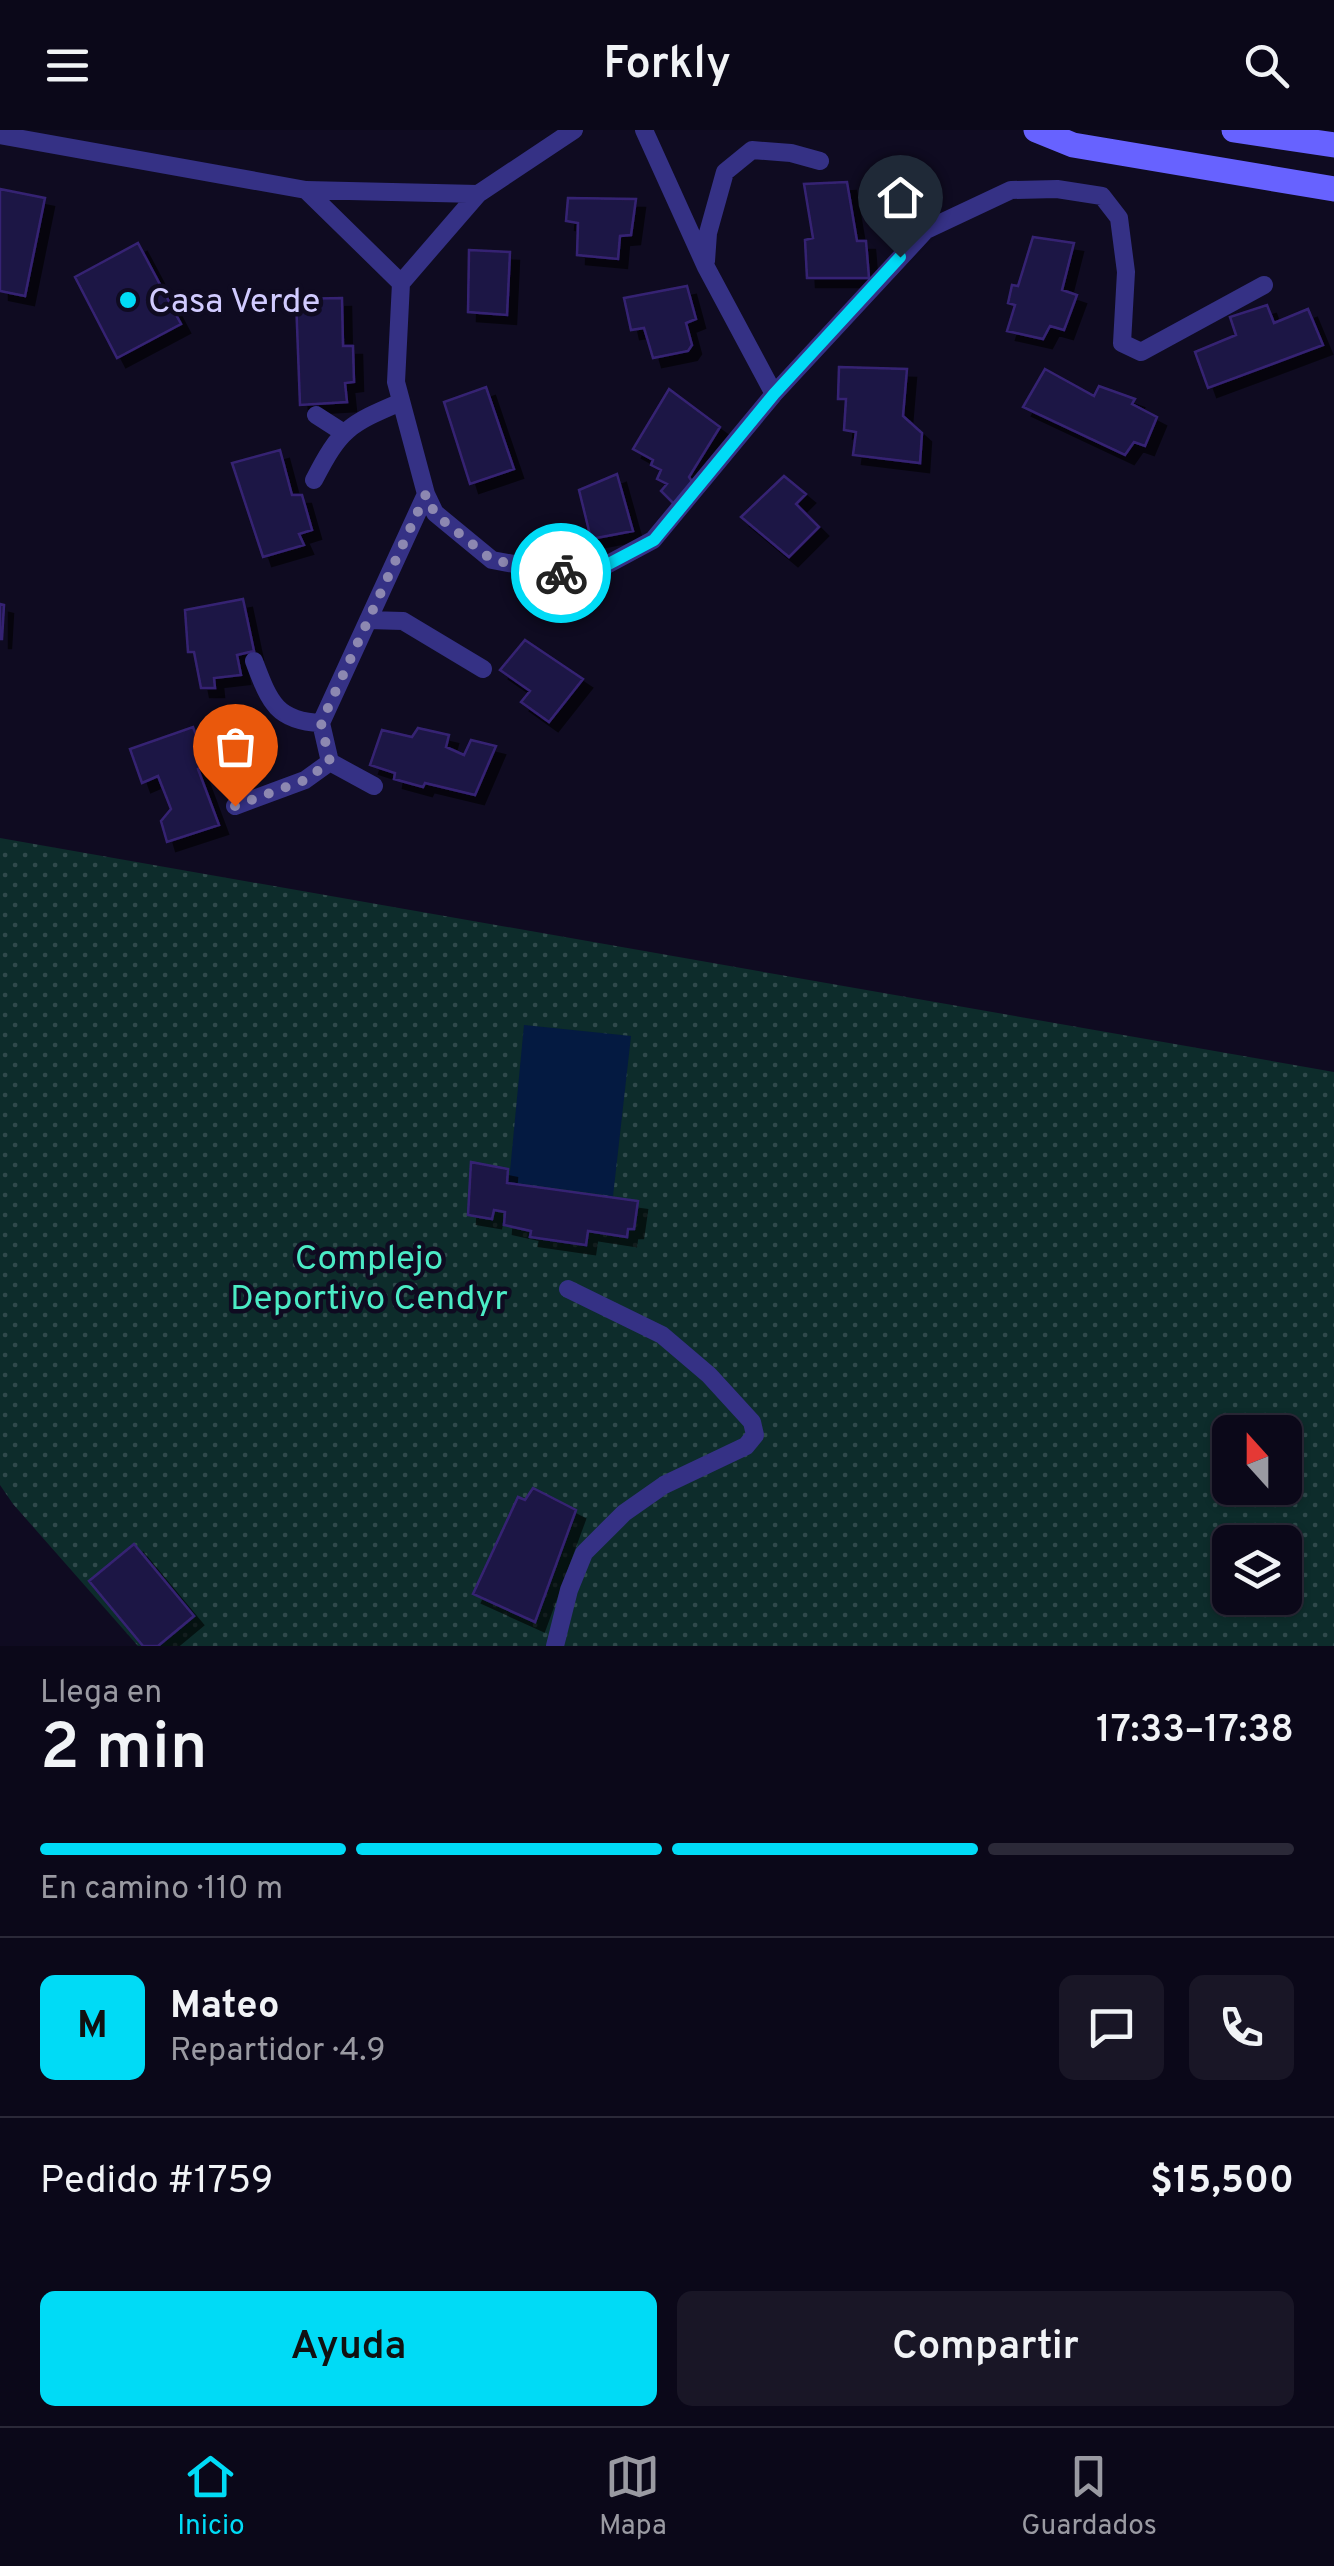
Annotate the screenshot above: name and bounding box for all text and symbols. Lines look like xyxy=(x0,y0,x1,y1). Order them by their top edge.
text: Forkly xyxy=(603,37,731,94)
icon: menu xyxy=(40,38,95,93)
icon: search xyxy=(1239,38,1294,93)
pin xyxy=(858,155,943,258)
icon: home xyxy=(873,170,928,225)
place label: Casa Verde xyxy=(148,281,320,325)
marker: Casa Verde xyxy=(117,289,139,311)
courier xyxy=(511,523,611,623)
icon: bike xyxy=(534,546,589,601)
pin xyxy=(193,704,278,807)
icon: bag xyxy=(208,719,263,774)
park label: Complejo Deportivo Cendyr xyxy=(230,1238,508,1322)
north arrow xyxy=(1212,1415,1302,1505)
map controls xyxy=(1212,1415,1302,1615)
button: layers xyxy=(1212,1525,1302,1615)
text: Llega en xyxy=(40,1674,162,1714)
text: 17:33–17:38 xyxy=(1096,1707,1294,1756)
text: 2 min xyxy=(40,1710,208,1792)
text: En camino · 110 m xyxy=(40,1870,283,1910)
button: chat xyxy=(1059,1975,1164,2080)
button: phone xyxy=(1189,1975,1294,2080)
text: Mateo xyxy=(170,1983,280,2032)
text: M xyxy=(77,2003,108,2052)
text: Repartidor · 4.9 xyxy=(170,2032,386,2072)
text: Pedido #1759 xyxy=(40,2158,273,2207)
text: $15,500 xyxy=(1150,2158,1294,2207)
button: Ayuda xyxy=(40,2291,657,2406)
button: Compartir xyxy=(677,2291,1294,2406)
tab: Inicio xyxy=(177,2449,245,2545)
tab: Mapa xyxy=(599,2449,667,2545)
tab: Guardados xyxy=(1021,2449,1157,2545)

